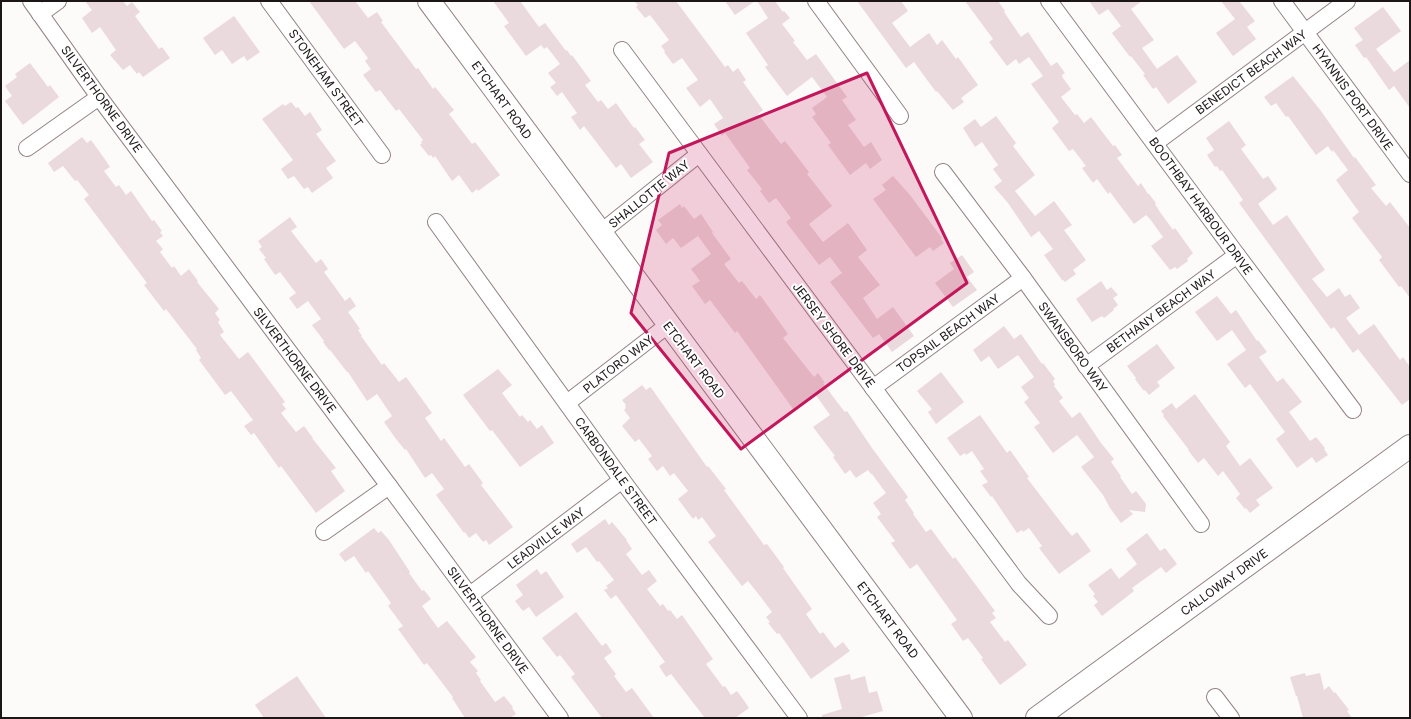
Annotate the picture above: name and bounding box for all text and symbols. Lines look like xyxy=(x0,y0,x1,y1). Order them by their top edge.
street label: STONEHAM STREET xyxy=(285,26,367,130)
street label: BENEDICT BEACH WAY xyxy=(1192,27,1310,117)
street label: HYANNIS PORT DRIVE xyxy=(1309,41,1397,153)
street label: SILVERTHORNE DRIVE xyxy=(58,43,146,155)
street label: ETCHART ROAD xyxy=(469,58,535,142)
street label: BOOTHBAY HARBOUR DRIVE xyxy=(1146,134,1256,278)
street label: SHALLOTTE WAY xyxy=(606,157,692,231)
street label: BETHANY BEACH WAY xyxy=(1103,266,1219,356)
street label: JERSEY SHORE DRIVE xyxy=(790,280,878,390)
street label: TOPSAIL BEACH WAY xyxy=(893,290,1003,376)
street label: SWANSBORO WAY xyxy=(1035,299,1111,395)
street label: SILVERTHORNE DRIVE xyxy=(250,304,340,416)
street label: ETCHART ROAD xyxy=(660,318,728,402)
street label: PLATORO WAY xyxy=(580,332,656,396)
street label: CARBONDALE STREET xyxy=(572,414,660,528)
street label: LEADVILLE WAY xyxy=(504,504,588,572)
street label: CALLOWAY DRIVE xyxy=(1177,545,1271,619)
street label: SILVERTHORNE DRIVE xyxy=(444,564,532,676)
street label: ETCHART ROAD xyxy=(854,578,922,662)

